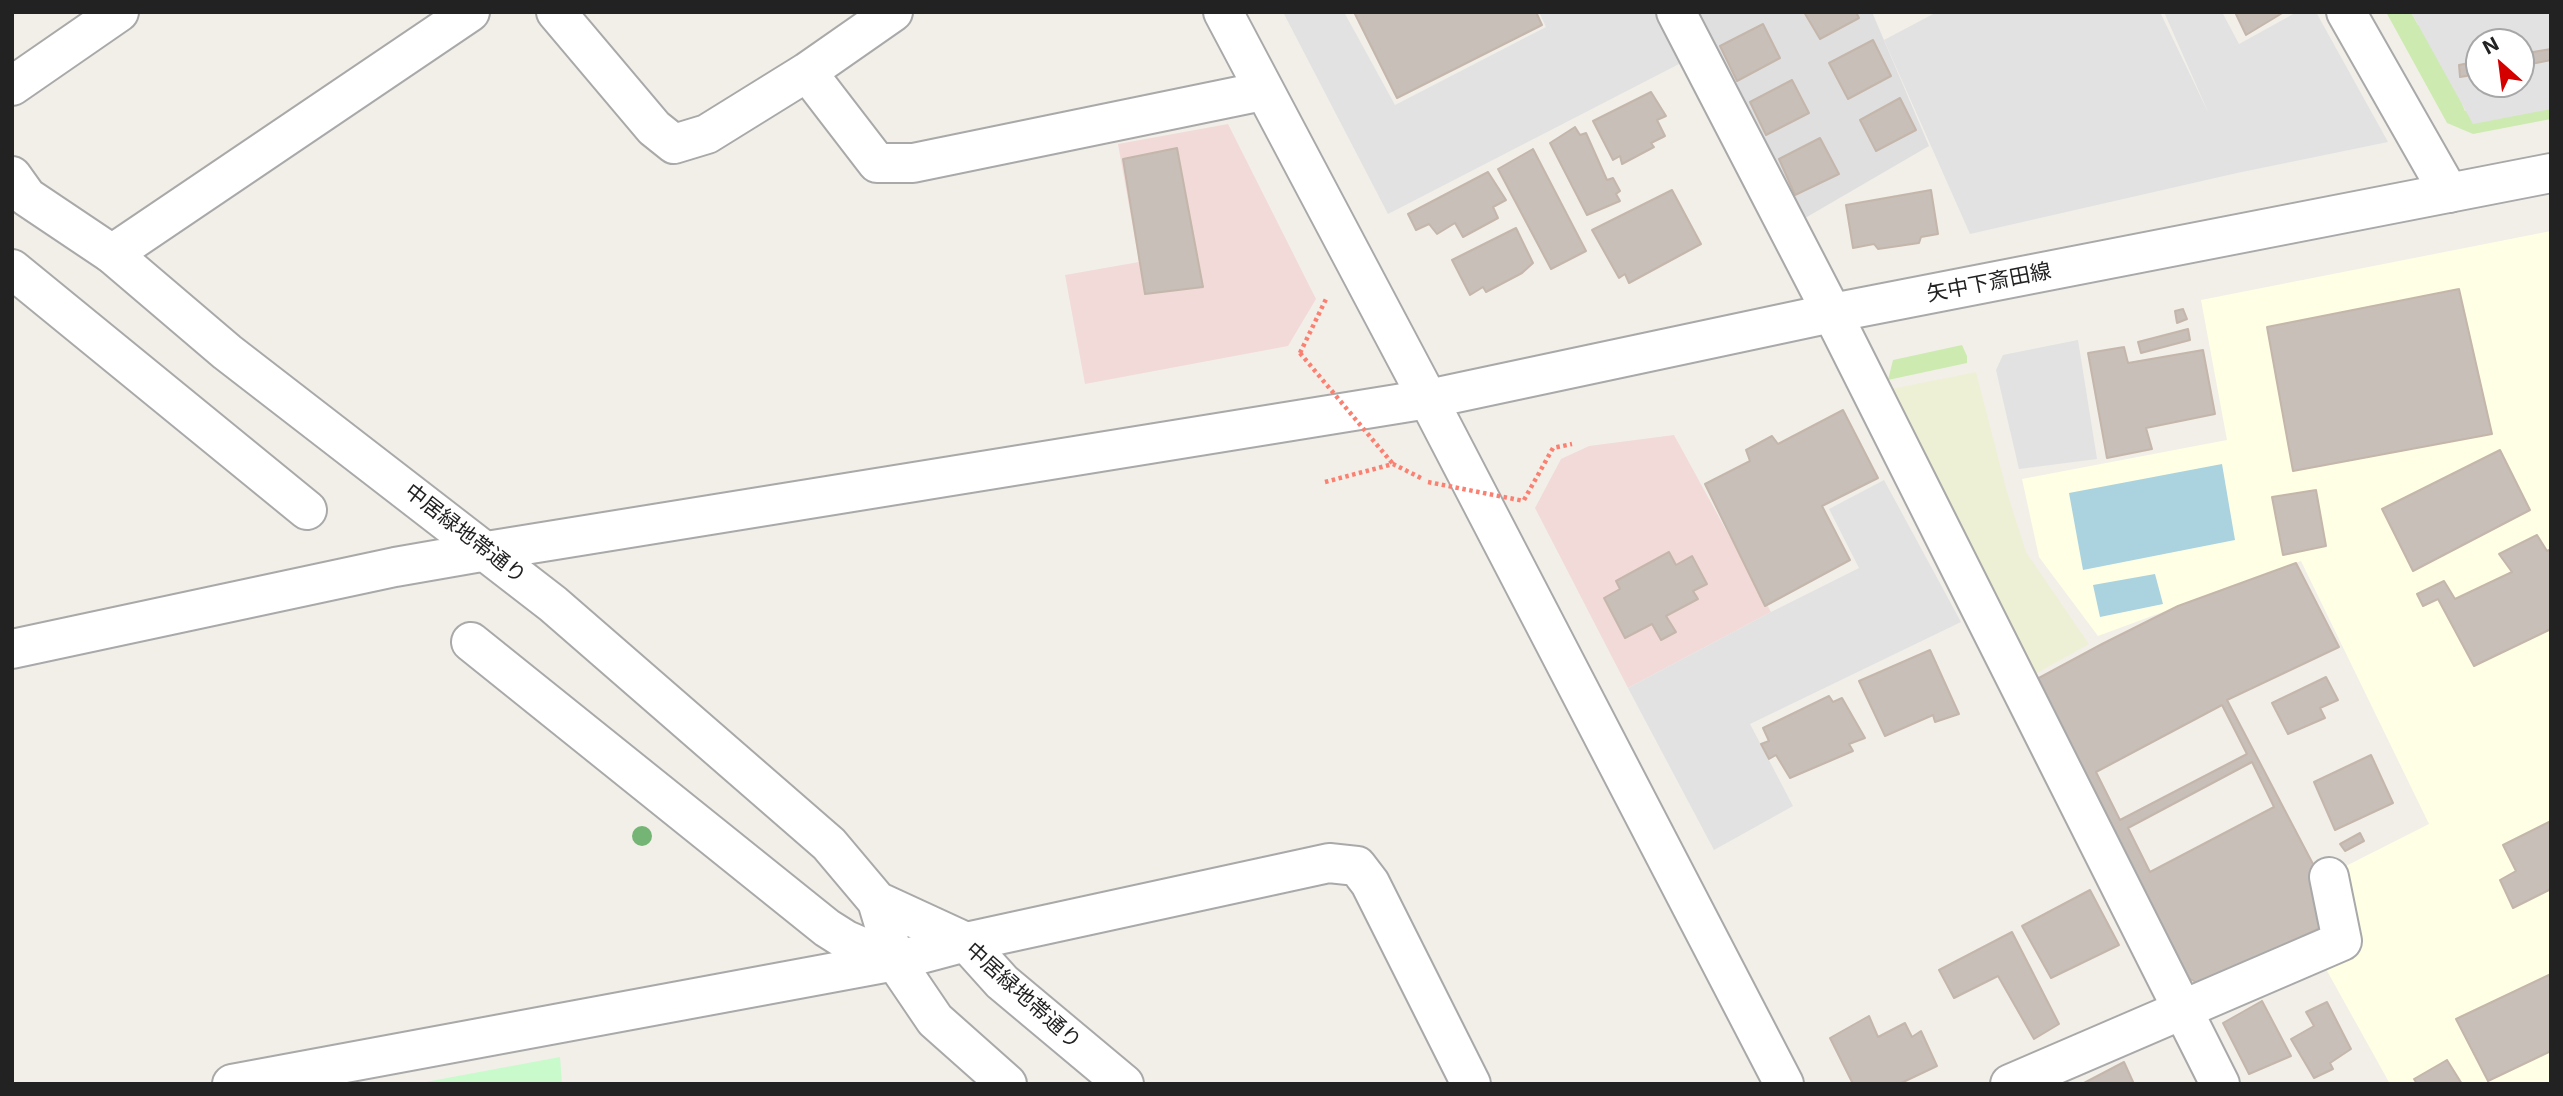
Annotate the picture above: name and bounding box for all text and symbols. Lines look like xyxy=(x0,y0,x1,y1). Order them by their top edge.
north arrow xyxy=(2465,28,2535,98)
text: N xyxy=(2479,32,2503,59)
street label: 矢中下斎田線 xyxy=(1925,259,2053,307)
street label: 中居緑地帯通り xyxy=(399,479,531,589)
street label: 中居緑地帯通り xyxy=(960,937,1086,1055)

